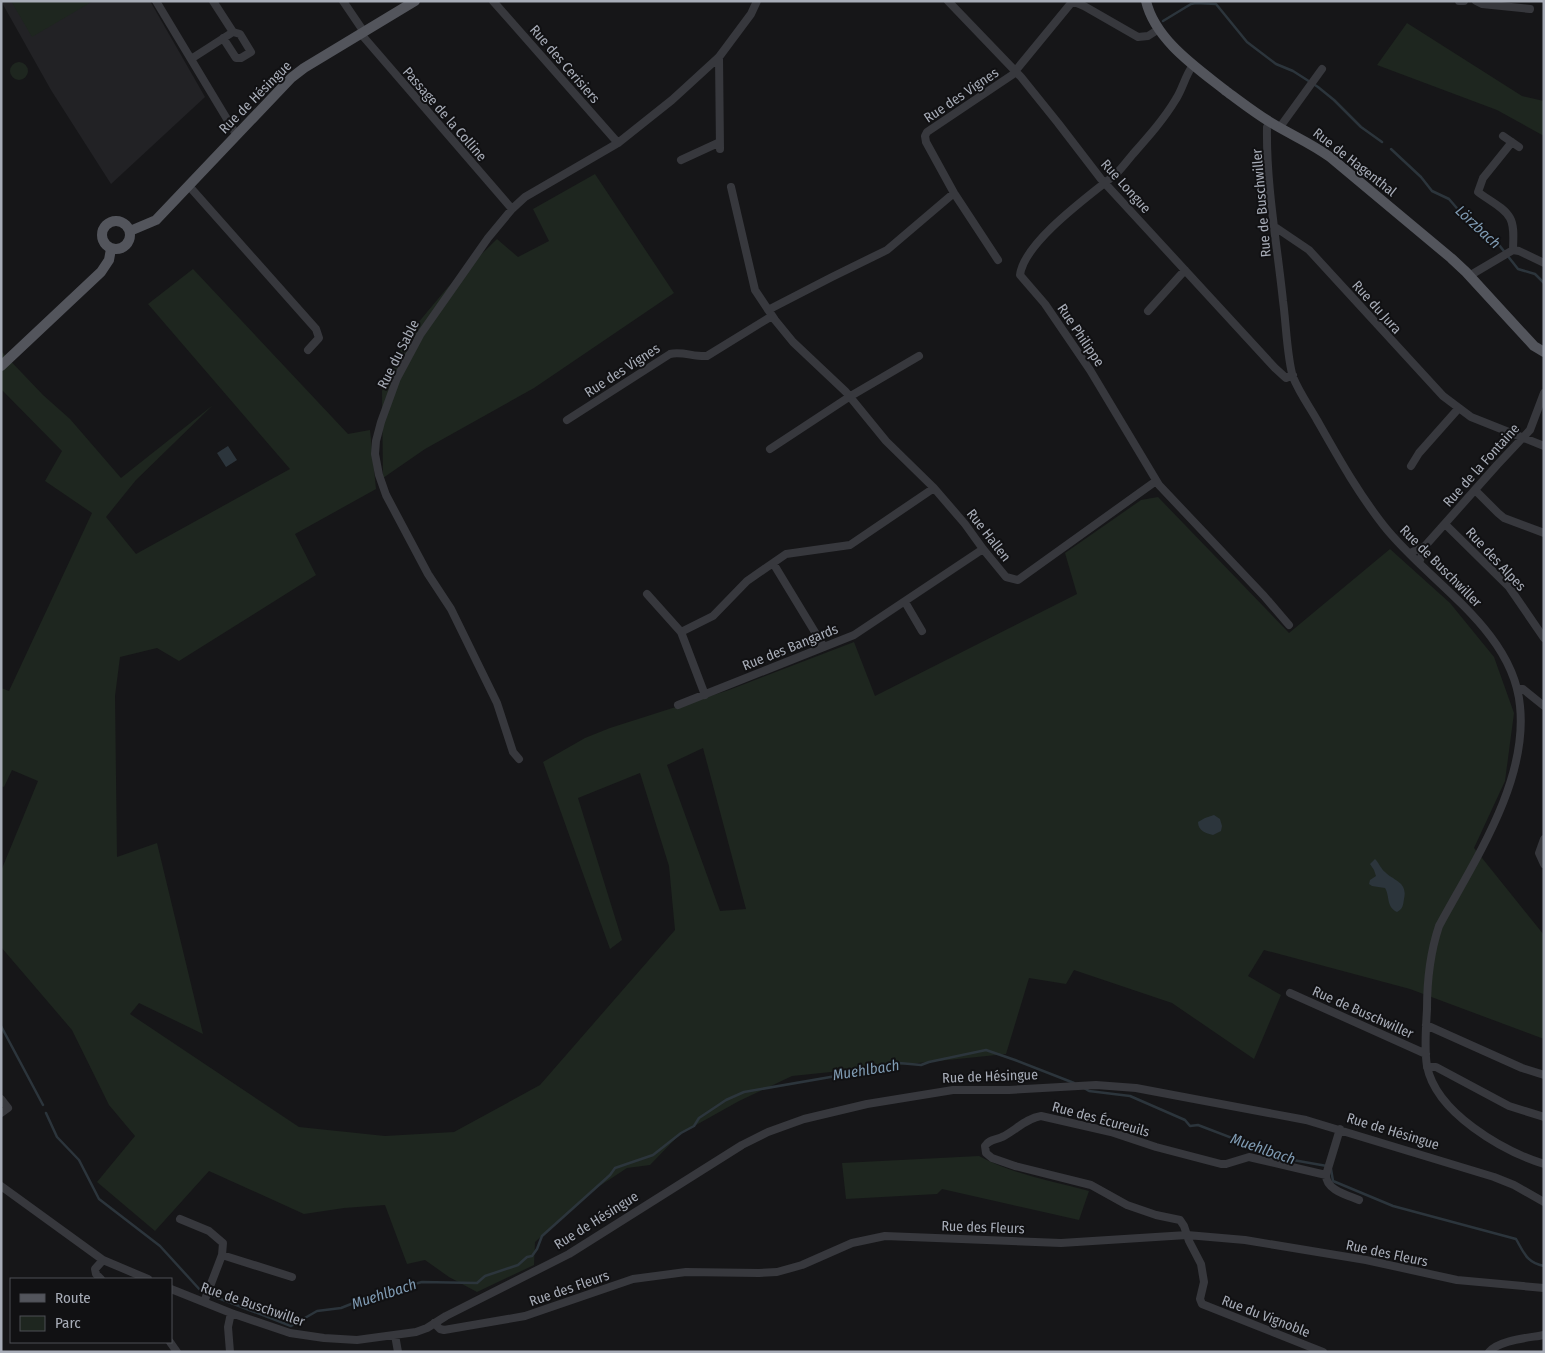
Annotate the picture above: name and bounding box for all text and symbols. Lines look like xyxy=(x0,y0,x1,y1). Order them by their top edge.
street label: Rue des Cerisiers xyxy=(526,22,603,107)
street label: Rue de Hésingue xyxy=(215,57,295,137)
street label: Passage de la Colline xyxy=(399,64,490,165)
street label: Rue des Vignes xyxy=(921,64,1002,127)
street label: Rue de Hagenthal xyxy=(1310,125,1400,200)
street label: Rue de Buschwiller xyxy=(1248,148,1275,258)
street label: Rue Longue xyxy=(1097,156,1154,217)
water label: Lörzbach xyxy=(1452,202,1504,252)
street label: Rue du Jura xyxy=(1348,277,1405,338)
street label: Rue Philippe xyxy=(1053,301,1108,370)
street label: Rue du Sable xyxy=(374,317,423,392)
street label: Rue des Vignes xyxy=(581,340,663,401)
street label: Rue de la Fontaine xyxy=(1440,420,1523,510)
street label: Rue Hallen xyxy=(963,506,1014,565)
street label: Rue de Buschwiller xyxy=(1396,522,1485,611)
street label: Rue des Alpes xyxy=(1462,524,1529,594)
street label: Rue des Bangards xyxy=(740,620,841,674)
street label: Rue de Buschwiller xyxy=(1310,983,1416,1042)
water label: Muehlbach xyxy=(831,1056,901,1084)
street label: Rue de Hésingue xyxy=(942,1066,1038,1087)
street label: Rue des Écureuils xyxy=(1050,1097,1152,1141)
street label: Rue de Hésingue xyxy=(1345,1109,1441,1154)
water label: Muehlbach xyxy=(1228,1130,1298,1168)
street label: Rue de Hésingue xyxy=(551,1188,641,1253)
street label: Rue des Fleurs xyxy=(941,1218,1025,1237)
street label: Rue des Fleurs xyxy=(1344,1237,1429,1270)
street label: Rue des Fleurs xyxy=(527,1267,611,1310)
water label: Muehlbach xyxy=(349,1275,419,1313)
legend xyxy=(10,1278,172,1343)
street label: Rue de Buschwiller xyxy=(199,1279,307,1330)
text: Route xyxy=(55,1289,91,1307)
street label: Rue du Vignoble xyxy=(1219,1292,1312,1341)
text: Parc xyxy=(55,1314,81,1332)

